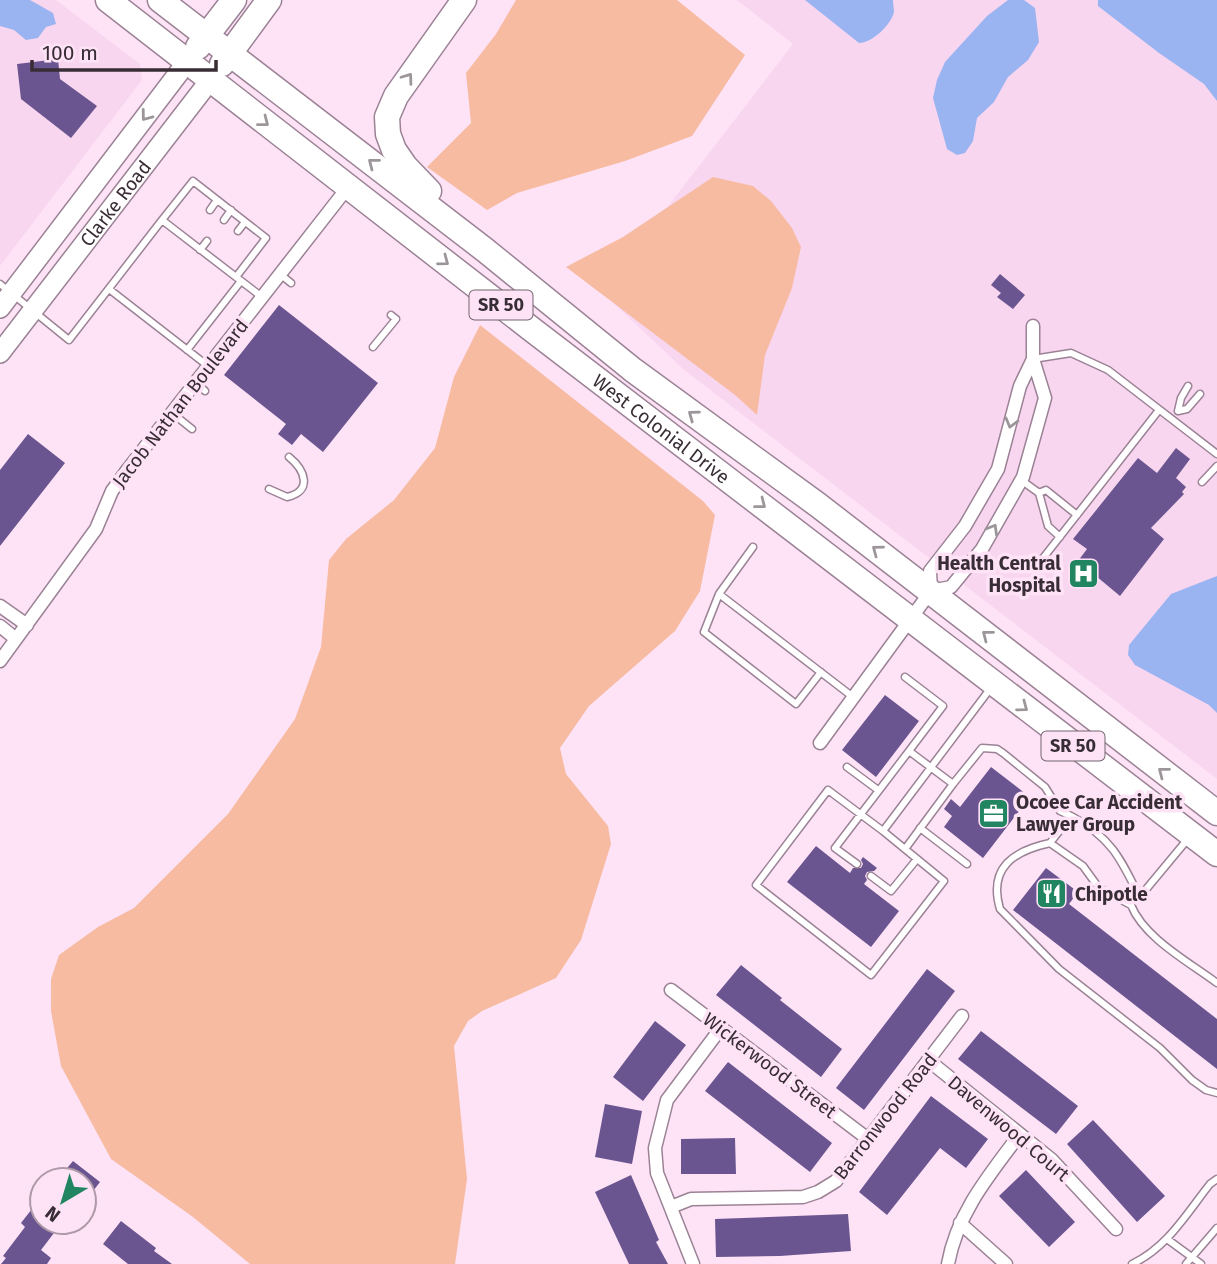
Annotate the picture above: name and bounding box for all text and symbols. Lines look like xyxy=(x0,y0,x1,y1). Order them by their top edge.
scale bar xyxy=(32,28,215,72)
text: 100 m xyxy=(42,40,98,66)
one-way arrow xyxy=(400,73,413,86)
one-way arrow xyxy=(142,109,154,121)
one-way arrow xyxy=(257,113,269,126)
street label: Clarke Road xyxy=(75,156,156,251)
one-way arrow xyxy=(368,159,381,172)
one-way arrow xyxy=(437,252,449,265)
road number: SR 50 xyxy=(470,290,532,320)
street label: Jacob Nathan Boulevard xyxy=(108,315,253,492)
street label: West Colonial Drive xyxy=(588,369,734,489)
one-way arrow xyxy=(689,411,701,423)
one-way arrow xyxy=(1004,417,1019,429)
one-way arrow xyxy=(753,495,766,508)
one-way arrow xyxy=(985,523,998,536)
one-way arrow xyxy=(872,546,884,559)
place label: Health Central Hospital xyxy=(937,552,1061,597)
hospital icon: Health Central Hospital xyxy=(1067,557,1101,591)
one-way arrow xyxy=(982,630,994,643)
one-way arrow xyxy=(1015,699,1028,712)
road number: SR 50 xyxy=(1042,732,1104,760)
one-way arrow xyxy=(1158,767,1171,780)
place label: Ocoee Car Accident Lawyer Group xyxy=(1016,791,1183,836)
office icon: Ocoee Car Accident Lawyer Group xyxy=(976,796,1010,830)
restaurant icon: Chipotle xyxy=(1035,877,1069,911)
place label: Chipotle xyxy=(1075,883,1148,906)
street label: Wickerwood Street xyxy=(698,1008,841,1123)
street label: Barronwood Road xyxy=(829,1048,942,1184)
street label: Davenwood Court xyxy=(943,1071,1074,1186)
north arrow xyxy=(28,1166,98,1236)
text: N xyxy=(41,1201,65,1227)

